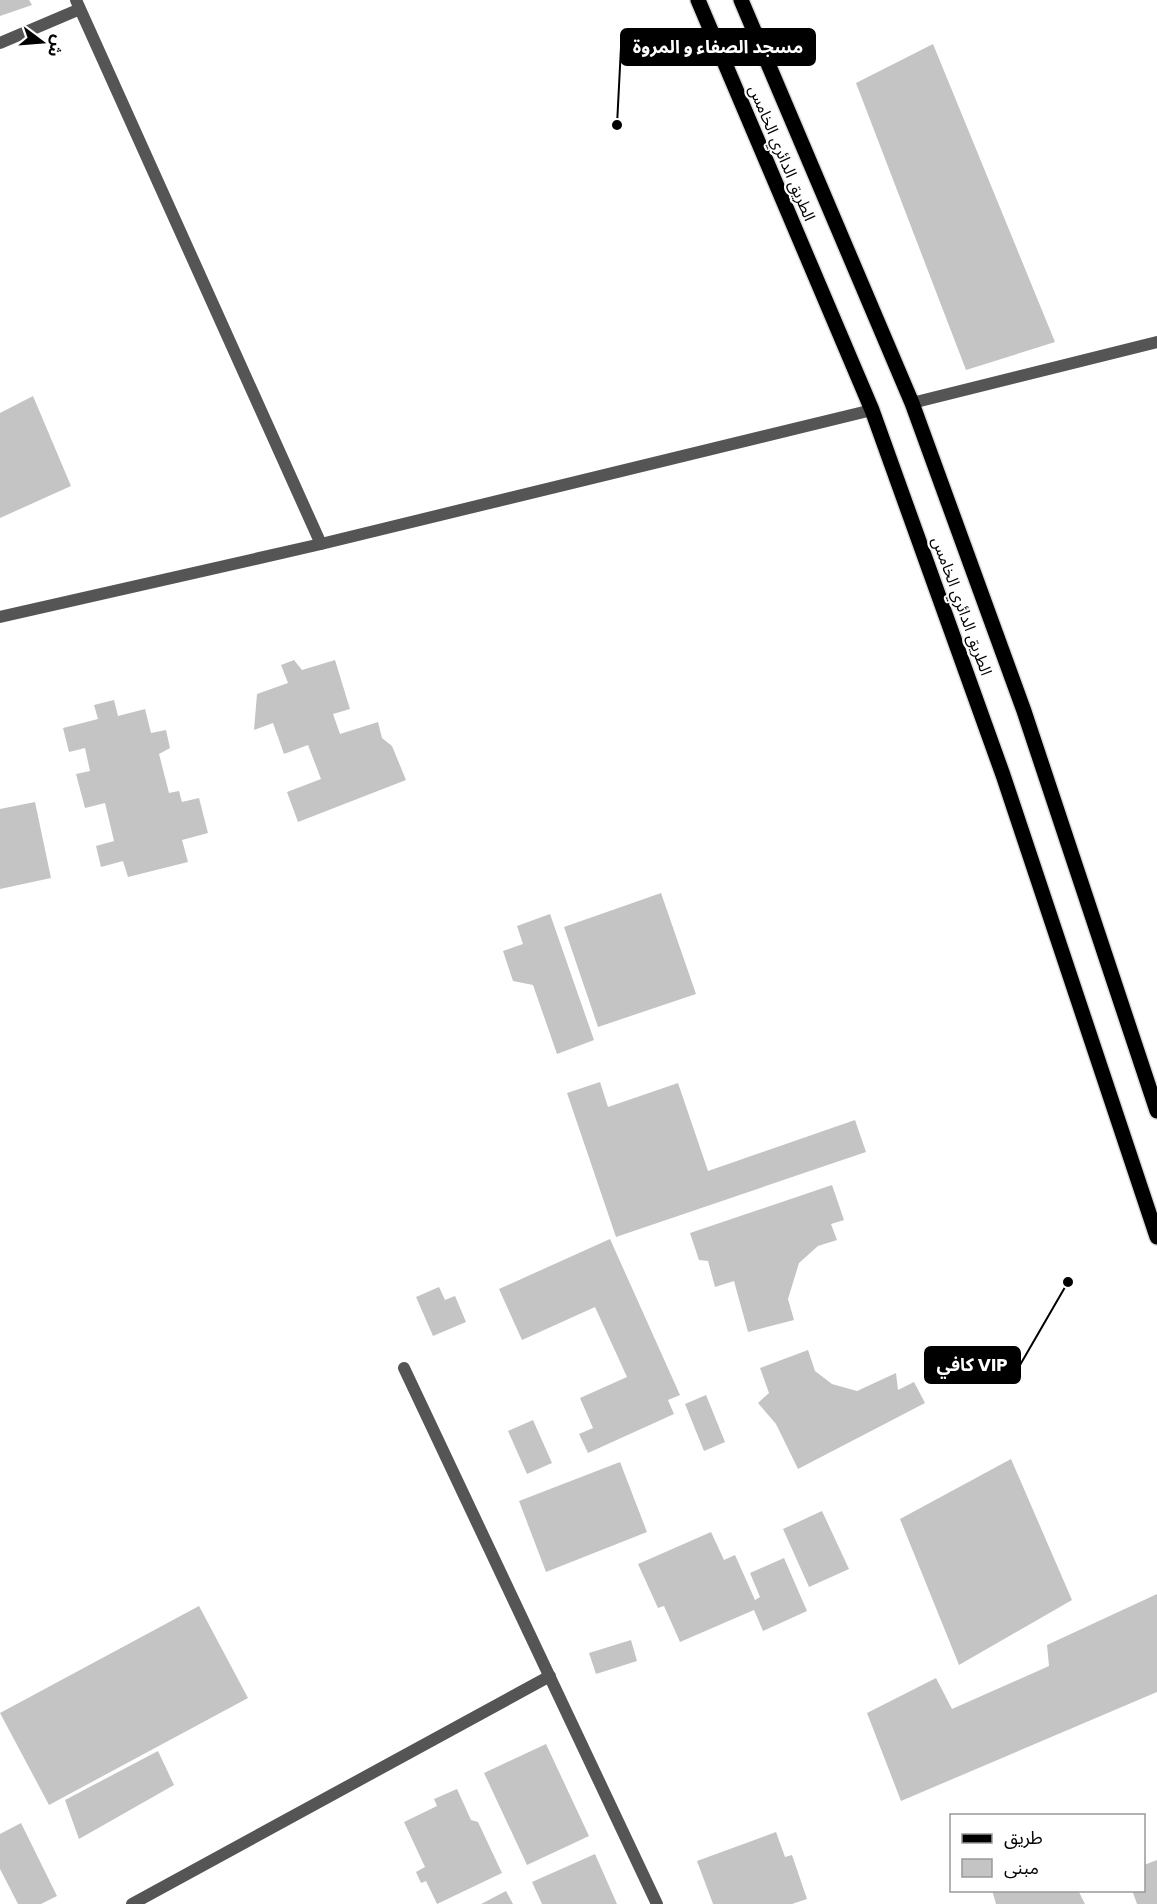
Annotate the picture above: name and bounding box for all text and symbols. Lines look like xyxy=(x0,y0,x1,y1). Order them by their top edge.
north arrow xyxy=(12,12,72,72)
callout: مسجد الصفاء و المروة xyxy=(621,29,815,65)
text: ش xyxy=(42,32,70,60)
text: مسجد الصفاء و المروة xyxy=(633,34,803,59)
street label: الطريق الدائري الخامس xyxy=(742,81,821,225)
street label: الطريق الدائري الخامس xyxy=(926,533,998,679)
callout: كافي VIP xyxy=(925,1347,1020,1383)
text: كافي VIP xyxy=(937,1352,1007,1379)
legend xyxy=(950,1814,1145,1892)
text: طريق xyxy=(1004,1825,1043,1850)
text: مبنى xyxy=(1004,1855,1039,1880)

